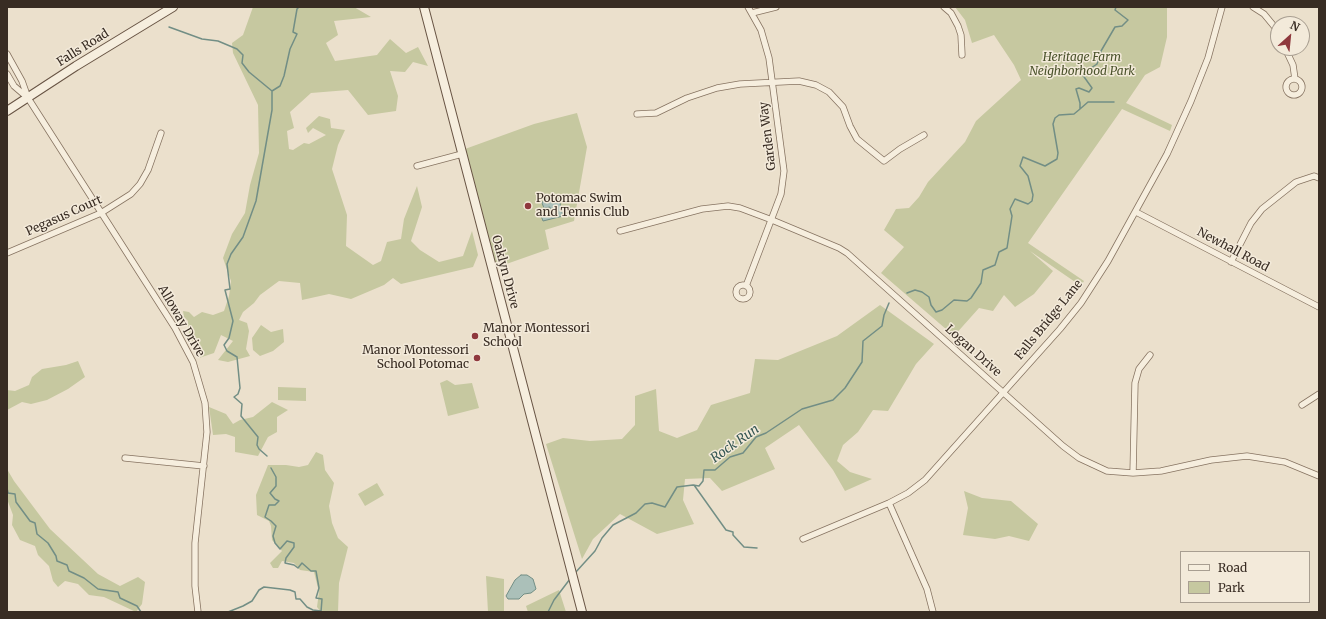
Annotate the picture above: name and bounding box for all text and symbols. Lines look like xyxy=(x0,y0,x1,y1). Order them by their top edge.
north arrow xyxy=(1270,16,1310,56)
text: N xyxy=(1288,18,1302,34)
street label: Falls Road xyxy=(54,26,112,70)
park label: Heritage Farm Neighborhood Park xyxy=(1029,51,1135,79)
street label: Garden Way xyxy=(757,101,779,171)
place label: Potomac Swim and Tennis Club xyxy=(536,192,629,220)
street label: Pegasus Court xyxy=(24,193,104,239)
marker: Potomac Swim and Tennis Club xyxy=(523,201,533,211)
street label: Newhall Road xyxy=(1195,225,1271,275)
street label: Oaklyn Drive xyxy=(488,234,522,310)
street label: Falls Bridge Lane xyxy=(1012,277,1086,363)
street label: Alloway Drive xyxy=(155,283,207,359)
place label: Manor Montessori School xyxy=(483,322,590,350)
street label: Logan Drive xyxy=(942,322,1004,380)
marker: Manor Montessori School xyxy=(470,331,480,341)
place label: Manor Montessori School Potomac xyxy=(362,344,469,372)
marker: Manor Montessori School Potomac xyxy=(472,353,482,363)
water label: Rock Run xyxy=(708,422,762,466)
legend xyxy=(1180,551,1310,603)
text: Road xyxy=(1218,560,1247,575)
text: Park xyxy=(1218,580,1245,595)

